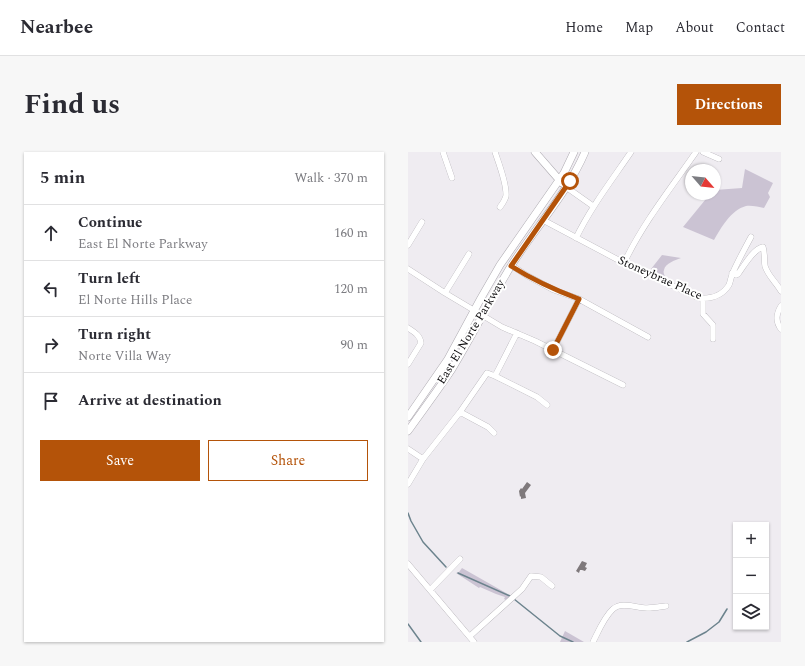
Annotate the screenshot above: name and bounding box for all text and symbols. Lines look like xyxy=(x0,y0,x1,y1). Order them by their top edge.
text: Nearbee xyxy=(20,13,93,42)
text: Home xyxy=(565,17,603,38)
text: Map xyxy=(625,17,653,38)
text: About xyxy=(675,17,714,38)
text: Contact xyxy=(736,17,785,38)
text: Find us xyxy=(24,83,120,126)
button: Directions xyxy=(677,84,781,125)
north arrow xyxy=(685,164,721,200)
text: 5 min xyxy=(40,165,85,191)
text: Walk · 370 m xyxy=(294,168,368,188)
route start xyxy=(561,172,579,190)
text: Continue xyxy=(78,211,143,234)
icon: ahead xyxy=(40,222,62,244)
text: 160 m xyxy=(334,223,368,243)
text: East El Norte Parkway xyxy=(78,234,208,254)
street label: Stoneybrae Place xyxy=(615,251,705,305)
text: Turn left xyxy=(78,267,140,290)
street label: East El Norte Parkway xyxy=(432,275,511,388)
icon: left xyxy=(40,278,62,300)
text: 120 m xyxy=(334,279,368,299)
text: El Norte Hills Place xyxy=(78,290,192,310)
text: Turn right xyxy=(78,323,151,346)
icon: right xyxy=(40,334,62,356)
text: 90 m xyxy=(341,335,368,355)
route end xyxy=(544,341,562,359)
text: Norte Villa Way xyxy=(78,346,171,366)
text: Arrive at destination xyxy=(78,389,222,412)
icon: arrive xyxy=(40,390,62,412)
button: Save xyxy=(40,440,200,481)
button: Share xyxy=(208,440,368,481)
map controls xyxy=(733,522,769,630)
button: + xyxy=(733,522,769,558)
button: − xyxy=(733,558,769,594)
button: layers xyxy=(733,594,769,630)

